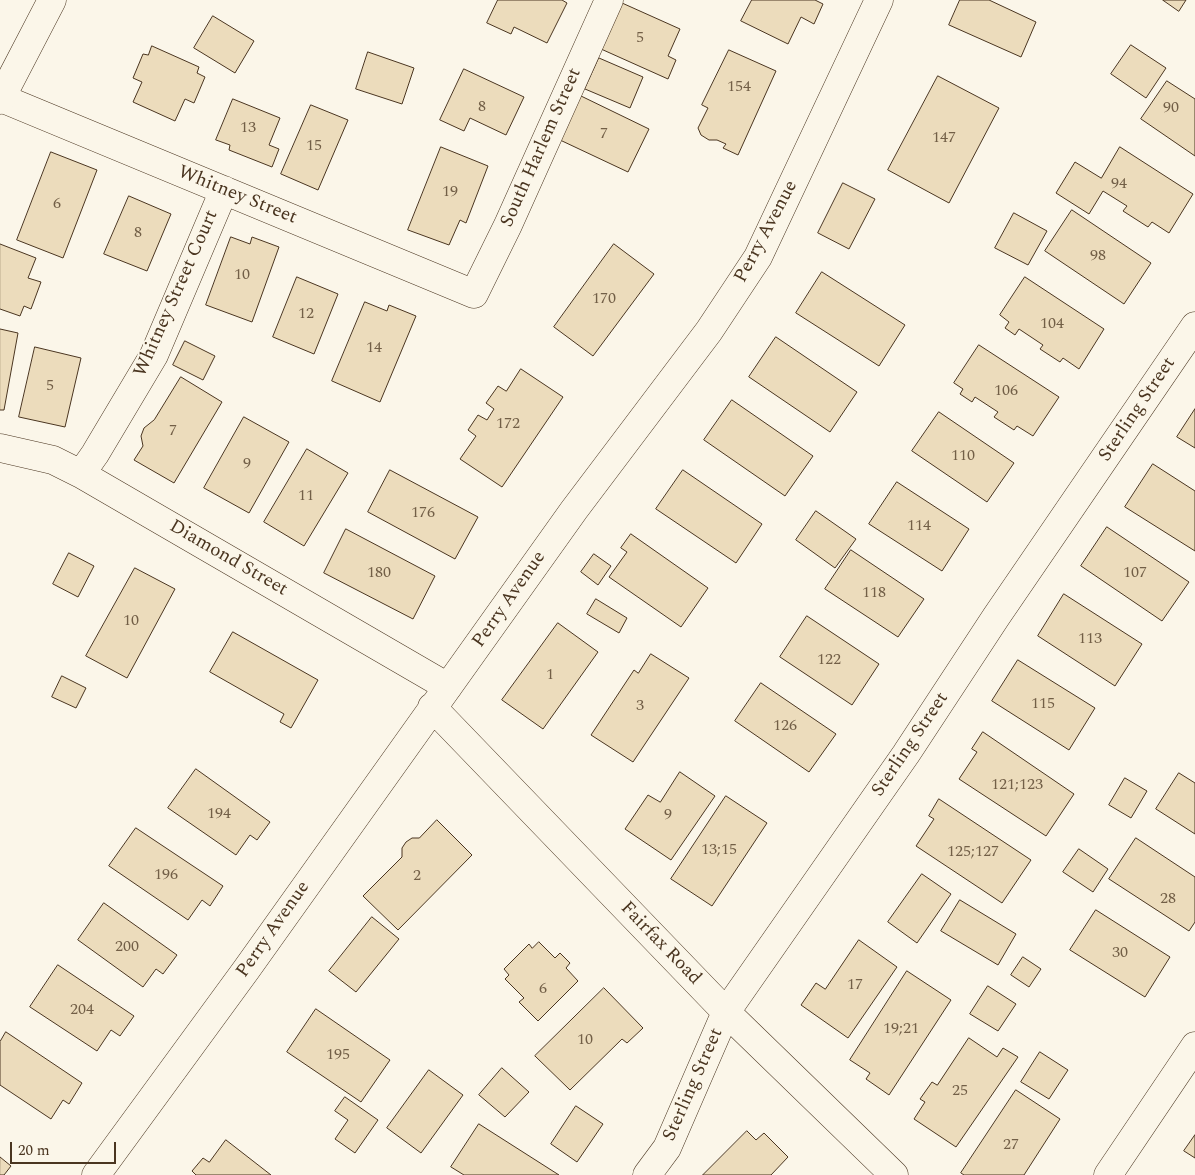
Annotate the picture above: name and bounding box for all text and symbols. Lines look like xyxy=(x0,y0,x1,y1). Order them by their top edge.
house number: 5 xyxy=(636,29,644,49)
street label: South Harlem Street xyxy=(497,65,587,231)
house number: 154 xyxy=(727,78,751,98)
house number: 8 xyxy=(478,98,486,118)
house number: 90 xyxy=(1163,99,1179,119)
house number: 13 xyxy=(240,119,256,139)
house number: 7 xyxy=(600,125,608,145)
house number: 147 xyxy=(932,129,956,149)
house number: 15 xyxy=(306,137,322,157)
street label: Whitney Street xyxy=(174,162,300,230)
house number: 94 xyxy=(1111,175,1127,195)
street label: Perry Avenue xyxy=(731,177,803,287)
house number: 19 xyxy=(442,183,458,203)
house number: 6 xyxy=(53,195,61,215)
street label: Whitney Street Court xyxy=(130,207,224,381)
house number: 8 xyxy=(134,224,142,244)
house number: 98 xyxy=(1090,247,1106,267)
house number: 10 xyxy=(234,266,250,286)
house number: 170 xyxy=(592,290,616,310)
house number: 12 xyxy=(298,305,314,325)
house number: 104 xyxy=(1040,315,1064,335)
house number: 14 xyxy=(366,339,382,359)
street label: Sterling Street xyxy=(1095,353,1181,467)
house number: 5 xyxy=(46,377,54,397)
house number: 106 xyxy=(994,382,1018,402)
house number: 172 xyxy=(496,415,520,435)
house number: 7 xyxy=(169,422,177,442)
house number: 110 xyxy=(951,447,975,467)
house number: 9 xyxy=(243,455,251,475)
house number: 11 xyxy=(298,487,314,507)
house number: 176 xyxy=(411,504,435,524)
street label: Diamond Street xyxy=(165,516,291,602)
house number: 114 xyxy=(907,517,931,537)
street label: Perry Avenue xyxy=(468,547,552,653)
house number: 180 xyxy=(367,564,391,584)
house number: 107 xyxy=(1123,564,1147,584)
house number: 118 xyxy=(862,584,886,604)
house number: 10 xyxy=(123,612,139,632)
house number: 113 xyxy=(1078,630,1102,650)
house number: 122 xyxy=(817,651,841,671)
house number: 1 xyxy=(546,666,554,686)
street label: Sterling Street xyxy=(868,688,954,802)
house number: 115 xyxy=(1031,695,1055,715)
house number: 3 xyxy=(636,697,644,717)
house number: 126 xyxy=(773,717,797,737)
house number: 121;123 xyxy=(991,776,1043,796)
house number: 194 xyxy=(207,805,231,825)
house number: 9 xyxy=(664,806,672,826)
house number: 13;15 xyxy=(701,841,737,861)
house number: 125;127 xyxy=(947,843,999,863)
house number: 196 xyxy=(154,866,178,886)
house number: 2 xyxy=(413,867,421,887)
street label: Perry Avenue xyxy=(232,877,316,983)
house number: 28 xyxy=(1160,890,1176,910)
street label: Fairfax Road xyxy=(615,898,705,990)
house number: 200 xyxy=(115,938,139,958)
house number: 30 xyxy=(1112,944,1128,964)
house number: 17 xyxy=(847,976,863,996)
house number: 6 xyxy=(539,980,547,1000)
house number: 204 xyxy=(70,1001,94,1021)
house number: 19;21 xyxy=(883,1020,919,1040)
street label: Sterling Street xyxy=(659,1025,729,1145)
house number: 10 xyxy=(577,1031,593,1051)
house number: 195 xyxy=(326,1046,350,1066)
house number: 25 xyxy=(952,1082,968,1102)
scale bar xyxy=(12,1132,119,1164)
house number: 27 xyxy=(1003,1136,1019,1156)
text: 20 m xyxy=(18,1139,50,1162)

